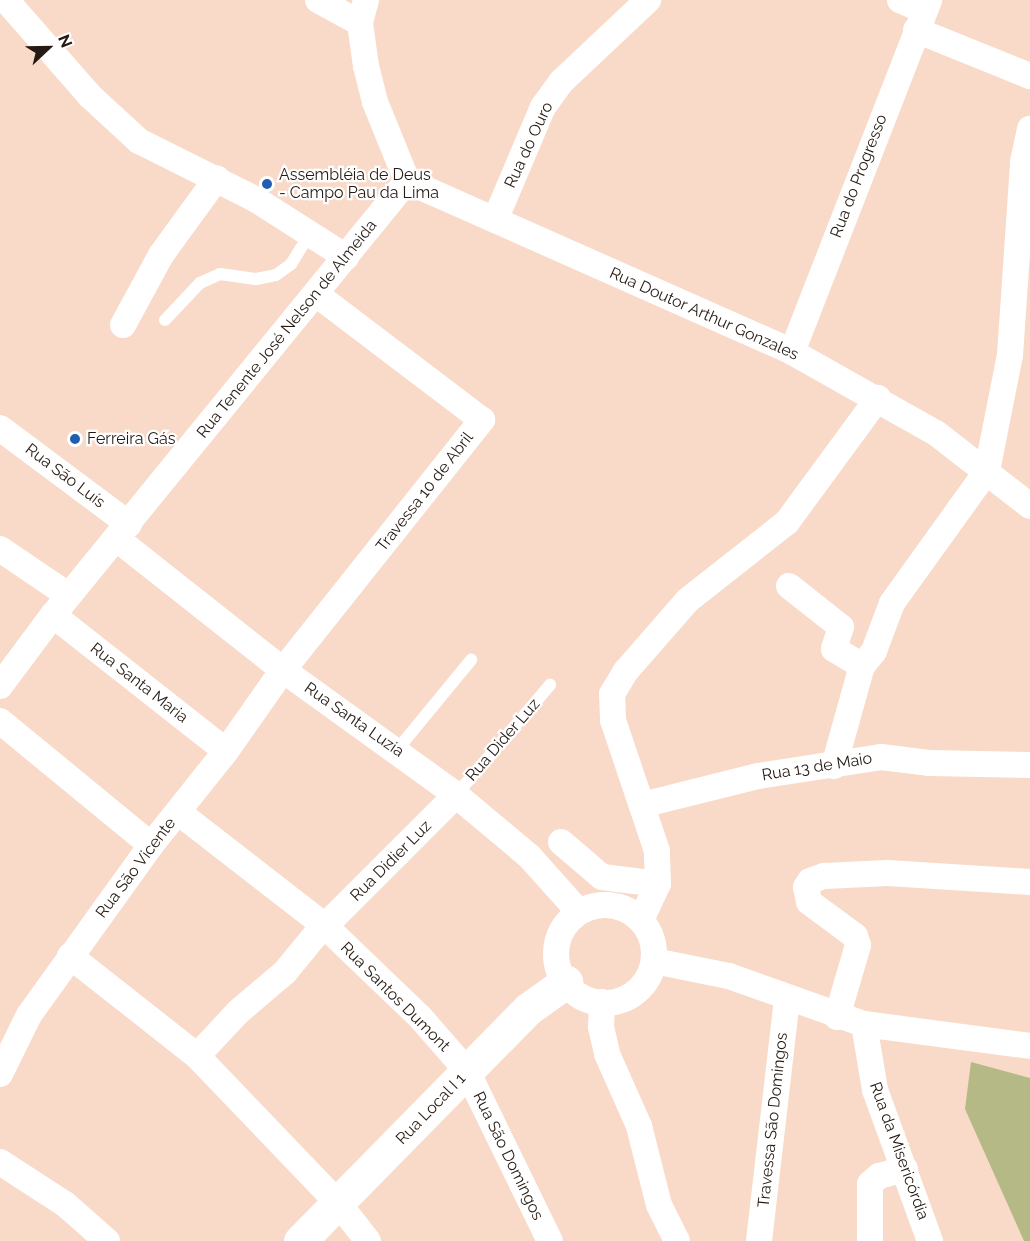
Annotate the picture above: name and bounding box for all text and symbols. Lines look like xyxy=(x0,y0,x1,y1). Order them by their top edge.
north arrow xyxy=(18,18,78,78)
text: N xyxy=(54,32,76,50)
street label: Rua do Ouro xyxy=(501,99,557,191)
street label: Rua do Progresso xyxy=(827,112,891,240)
place label: Assembléia de Deus - Campo Pau da Lima xyxy=(279,165,439,203)
marker: Assembléia de Deus - Campo Pau da Lima xyxy=(260,177,274,191)
street label: Rua Tenente José Nelson de Almeida xyxy=(193,216,381,442)
street label: Rua Doutor Arthur Gonzales xyxy=(606,263,802,365)
street label: Travessa 10 de Abril xyxy=(372,428,478,556)
place label: Ferreira Gás xyxy=(87,429,175,449)
marker: Ferreira Gás xyxy=(68,432,82,446)
street label: Rua São Luís xyxy=(21,440,109,512)
street label: Rua Santa Maria xyxy=(86,639,192,727)
street label: Rua Santa Luzia xyxy=(300,678,408,762)
street label: Rua Dider Luz xyxy=(462,695,544,785)
street label: Rua 13 de Maio xyxy=(761,749,873,785)
street label: Rua São Vicente xyxy=(92,814,180,922)
street label: Rua Didier Luz xyxy=(346,816,436,906)
street label: Rua Santos Dumont xyxy=(336,938,454,1056)
street label: Travessa São Domingos xyxy=(754,1032,792,1208)
street label: Rua Local I 1 xyxy=(392,1069,470,1149)
street label: Rua da Misericórdia xyxy=(865,1080,933,1222)
street label: Rua São Domingos xyxy=(469,1089,547,1223)

